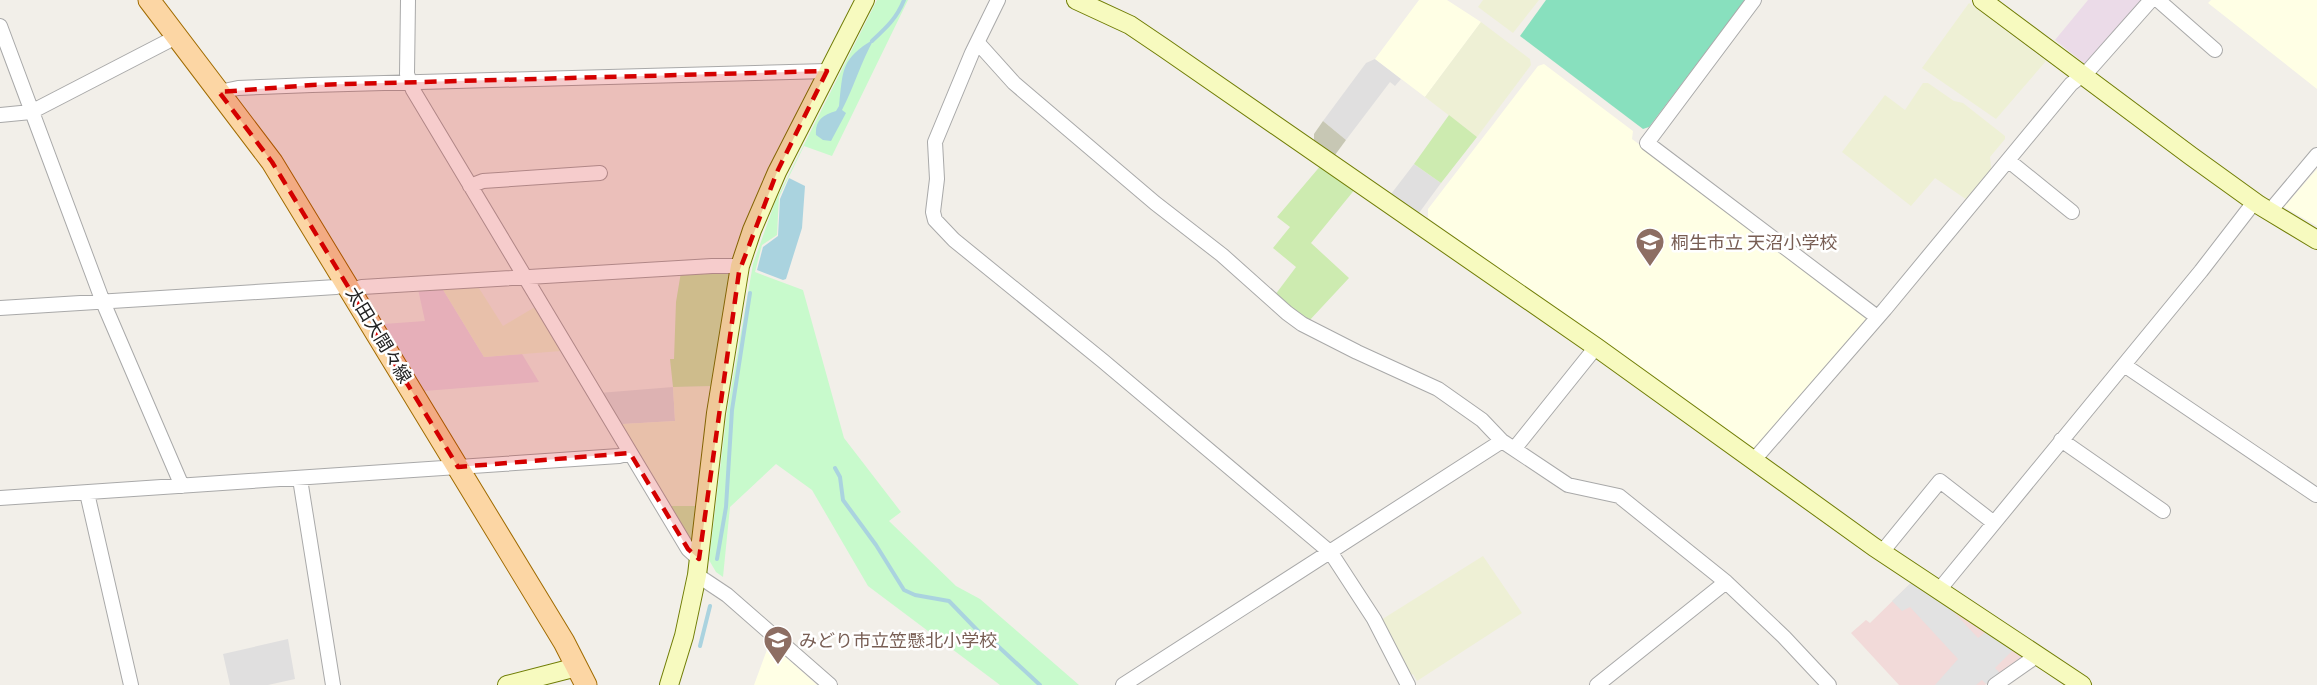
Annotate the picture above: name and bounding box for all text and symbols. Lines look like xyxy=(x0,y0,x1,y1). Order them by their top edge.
school or university icon: 桐生市立 天沼小学校 xyxy=(1634,226,1666,268)
place label: 桐生市立 天沼小学校 xyxy=(1671,232,1837,253)
street label: 太田大間々線 xyxy=(342,283,416,387)
school or university icon: みどり市立笠懸北小学校 xyxy=(762,624,794,666)
place label: みどり市立笠懸北小学校 xyxy=(799,630,997,651)

